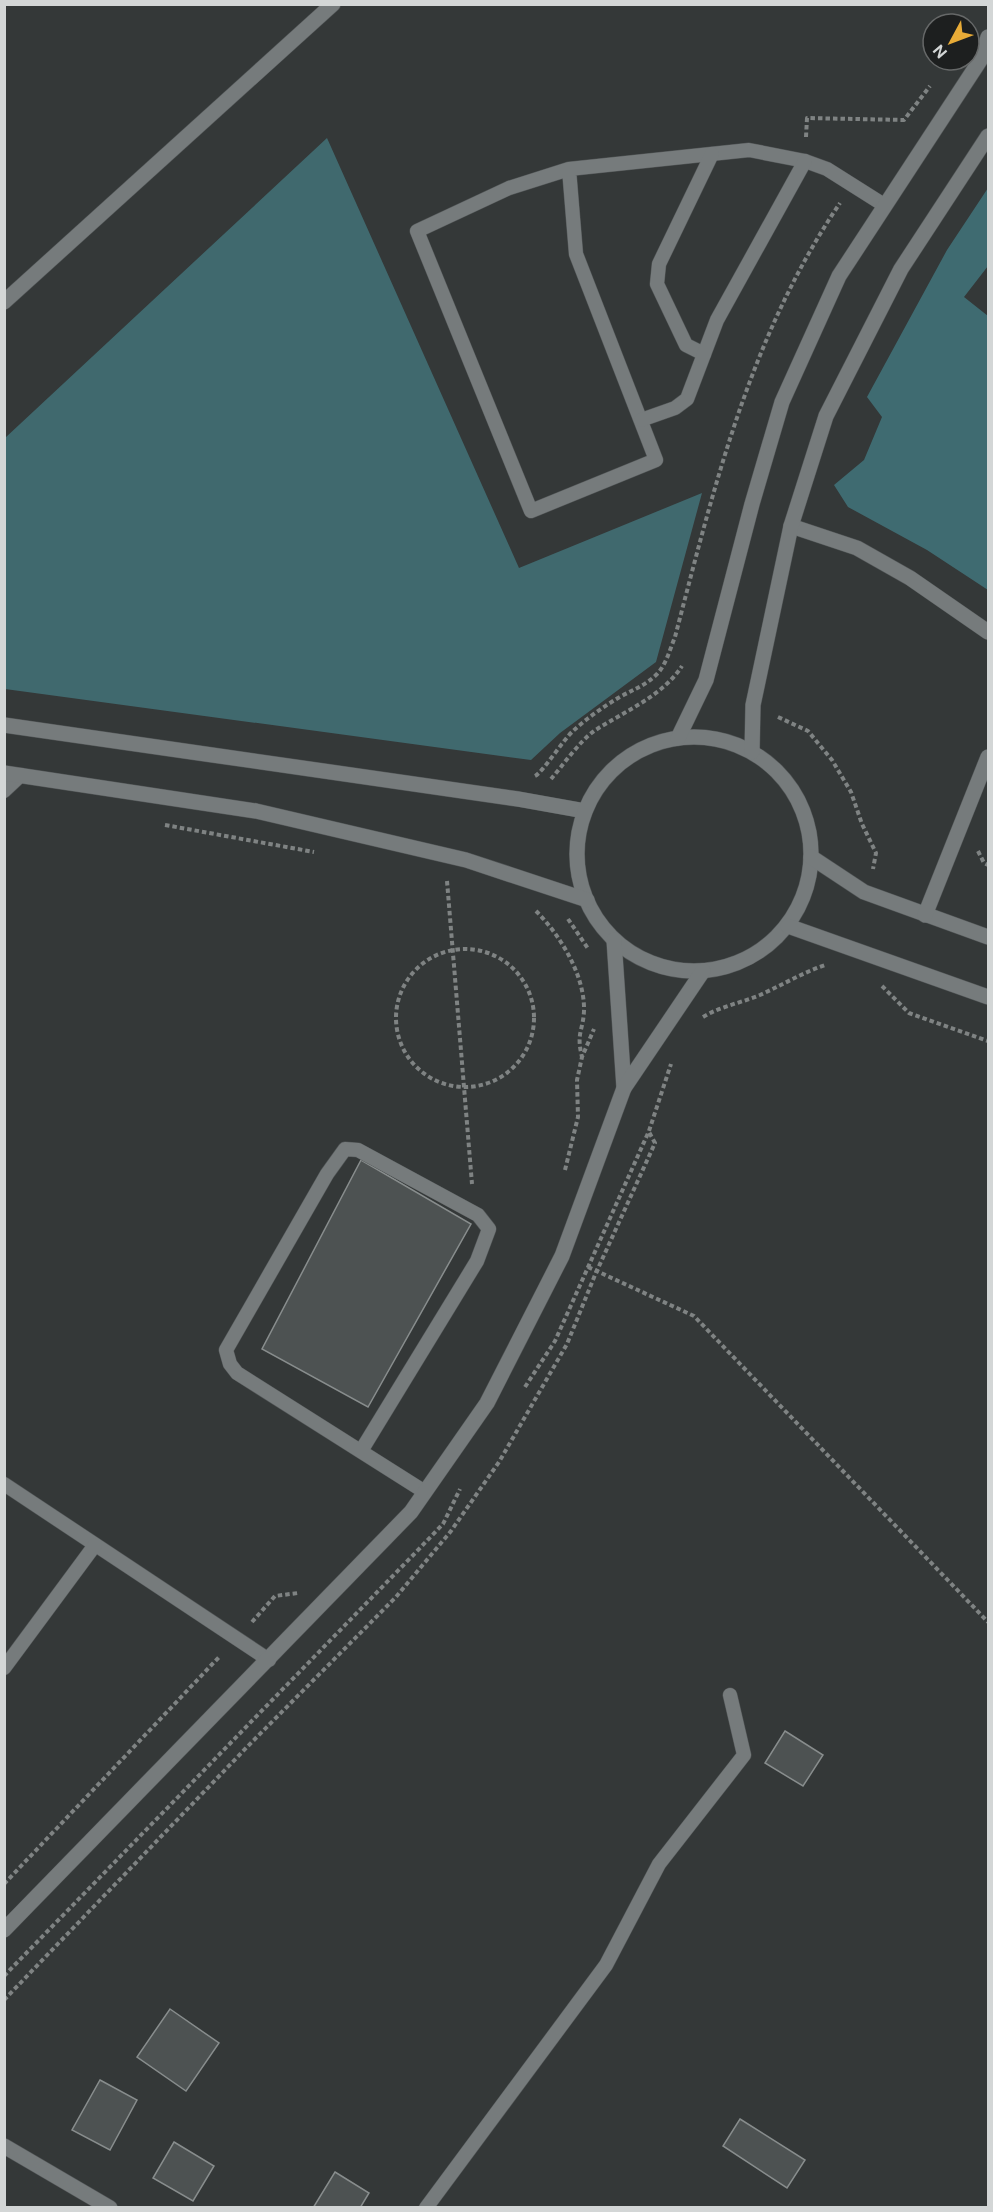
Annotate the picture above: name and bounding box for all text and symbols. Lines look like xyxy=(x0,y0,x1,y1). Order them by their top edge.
north arrow xyxy=(921,12,981,72)
text: N xyxy=(928,40,952,63)

